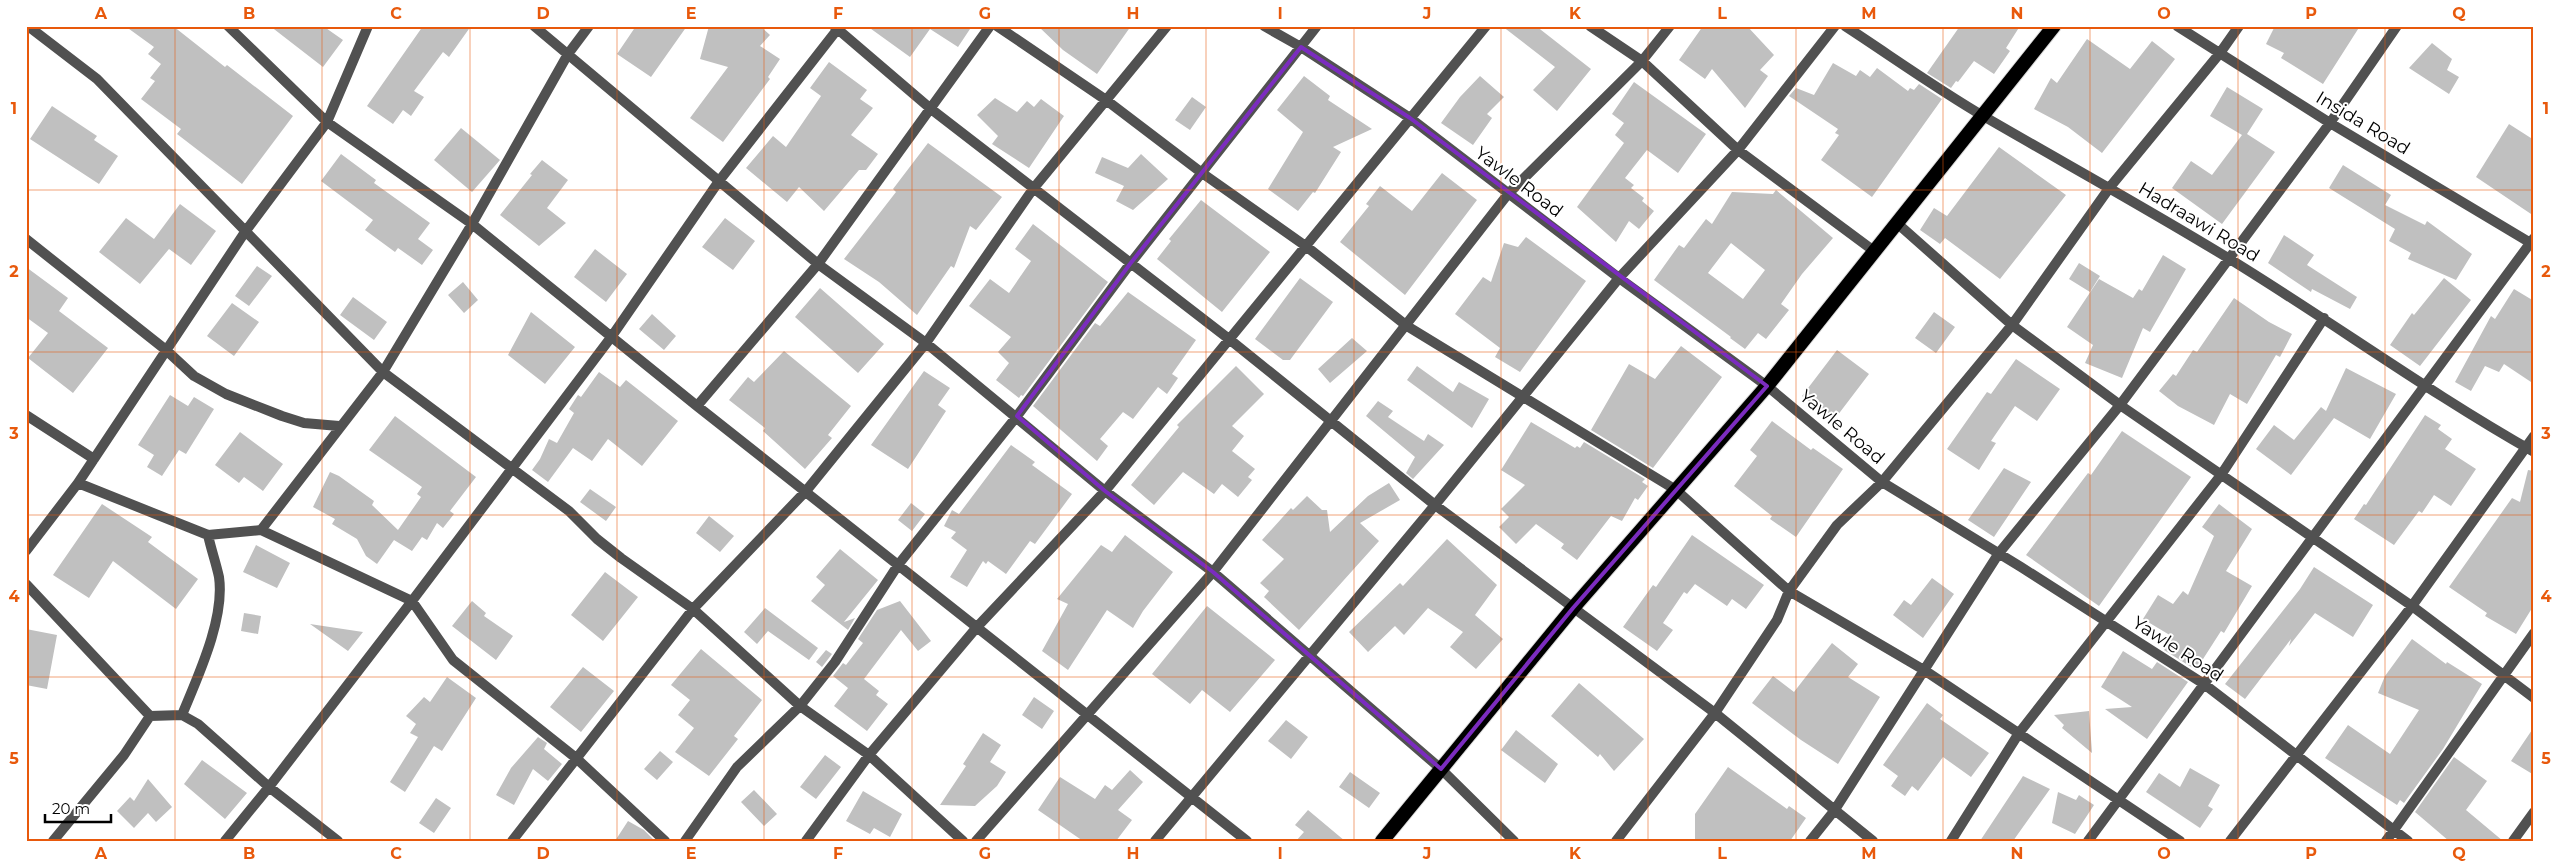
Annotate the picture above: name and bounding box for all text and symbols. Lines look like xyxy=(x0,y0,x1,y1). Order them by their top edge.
text: A xyxy=(94,4,108,23)
text: B xyxy=(243,4,255,23)
text: C xyxy=(390,4,402,23)
text: D xyxy=(536,4,550,23)
text: E xyxy=(686,4,696,23)
text: F xyxy=(833,4,843,23)
text: G xyxy=(979,4,991,23)
text: H xyxy=(1127,4,1139,23)
text: I xyxy=(1277,4,1283,23)
text: J xyxy=(1422,4,1431,23)
text: K xyxy=(1569,4,1582,23)
text: L xyxy=(1717,4,1727,23)
text: M xyxy=(1861,4,1877,23)
text: N xyxy=(2011,4,2023,23)
text: O xyxy=(2157,4,2171,23)
text: P xyxy=(2305,4,2317,23)
text: Q xyxy=(2452,4,2466,23)
street label: Insida Road xyxy=(2312,86,2414,160)
text: 1 xyxy=(11,99,17,118)
text: 1 xyxy=(2543,99,2549,118)
street label: Yawle Road xyxy=(1471,142,1567,222)
street label: Hadraawi Road xyxy=(2134,177,2264,267)
text: 2 xyxy=(9,262,19,281)
text: 2 xyxy=(2541,262,2551,281)
street label: Yawle Road xyxy=(1795,385,1889,469)
text: 3 xyxy=(8,424,19,443)
text: 3 xyxy=(2540,424,2551,443)
text: 4 xyxy=(8,587,20,606)
text: 4 xyxy=(2540,587,2552,606)
street label: Yawle Road xyxy=(2128,611,2228,687)
text: 5 xyxy=(9,749,19,768)
text: 5 xyxy=(2541,749,2551,768)
scale bar xyxy=(45,792,111,824)
text: 20 m xyxy=(52,799,90,818)
text: A xyxy=(94,844,108,863)
text: B xyxy=(243,844,255,863)
text: C xyxy=(390,844,402,863)
text: D xyxy=(536,844,550,863)
text: E xyxy=(686,844,696,863)
text: F xyxy=(833,844,843,863)
text: G xyxy=(979,844,991,863)
text: H xyxy=(1127,844,1139,863)
text: I xyxy=(1277,844,1283,863)
text: J xyxy=(1422,844,1431,863)
text: K xyxy=(1569,844,1582,863)
text: L xyxy=(1717,844,1727,863)
text: M xyxy=(1861,844,1877,863)
text: N xyxy=(2011,844,2023,863)
text: O xyxy=(2157,844,2171,863)
text: P xyxy=(2305,844,2317,863)
text: Q xyxy=(2452,844,2466,863)

